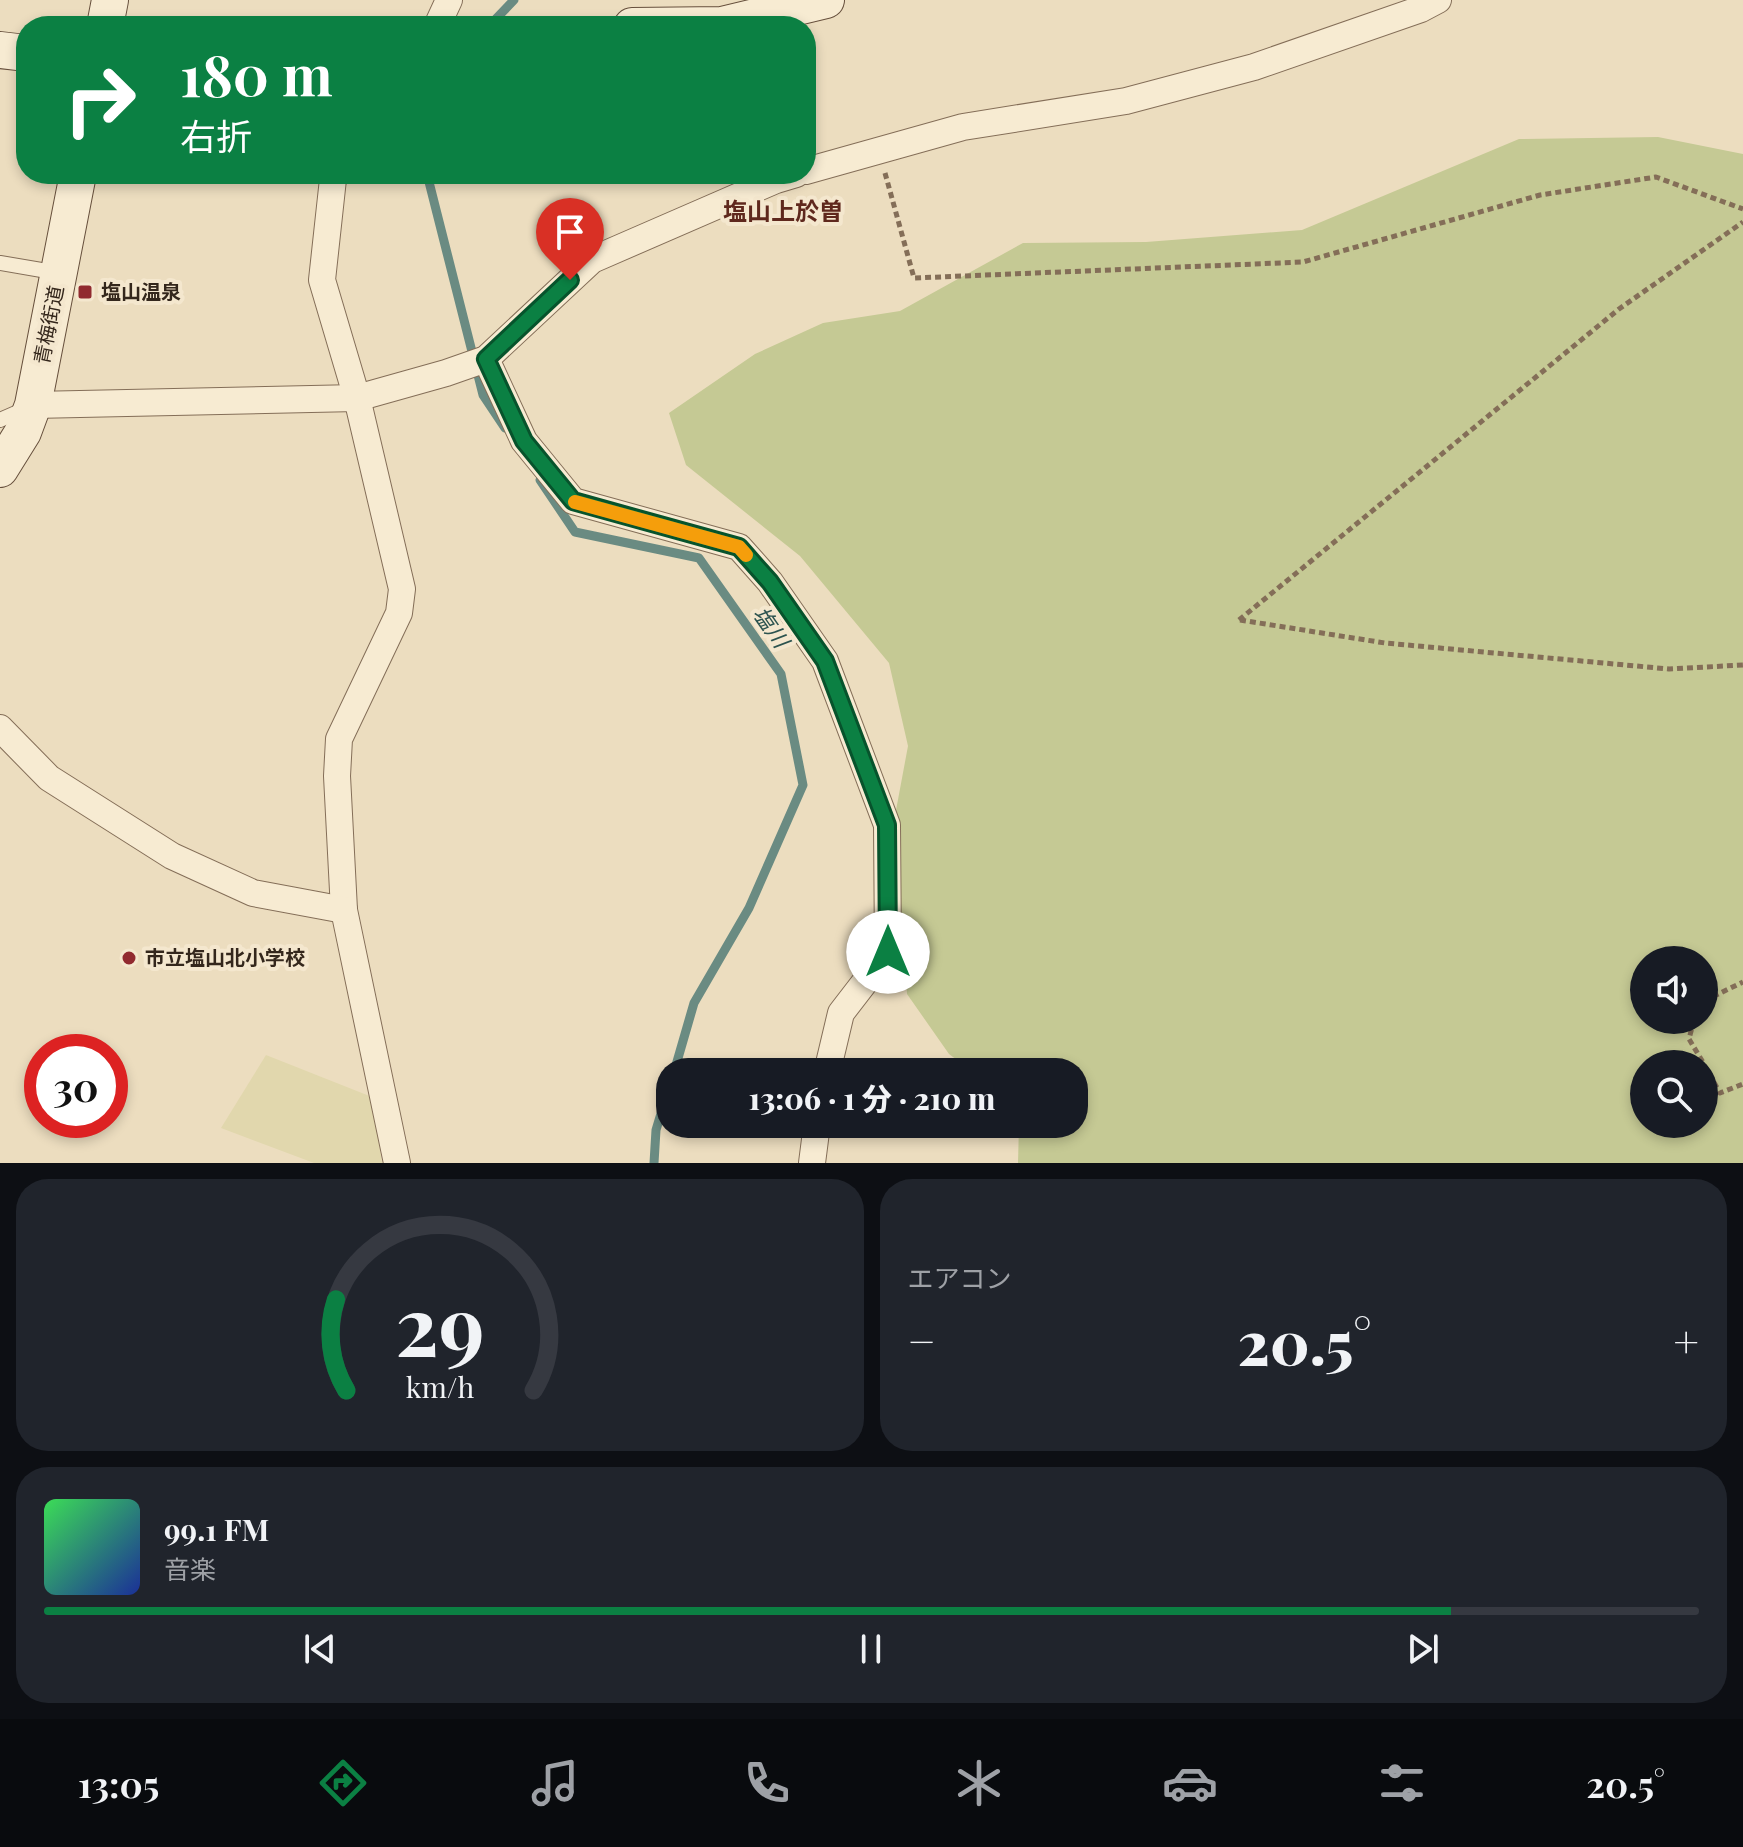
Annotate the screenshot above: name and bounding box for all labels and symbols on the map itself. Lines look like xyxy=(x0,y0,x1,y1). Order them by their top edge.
district label: 塩山上於曽 xyxy=(723,194,843,226)
pin xyxy=(536,198,604,280)
place label: 塩山温泉 xyxy=(101,277,181,304)
street label: 青梅街道 xyxy=(27,283,68,367)
marker: 塩山温泉 xyxy=(76,283,94,301)
water label: 塩川 xyxy=(747,600,798,655)
position arrow xyxy=(846,910,930,994)
place label: 市立塩山北小学校 xyxy=(145,943,305,970)
marker: 市立塩山北小学校 xyxy=(120,949,138,967)
speed limit sign: 30 xyxy=(24,1034,128,1138)

